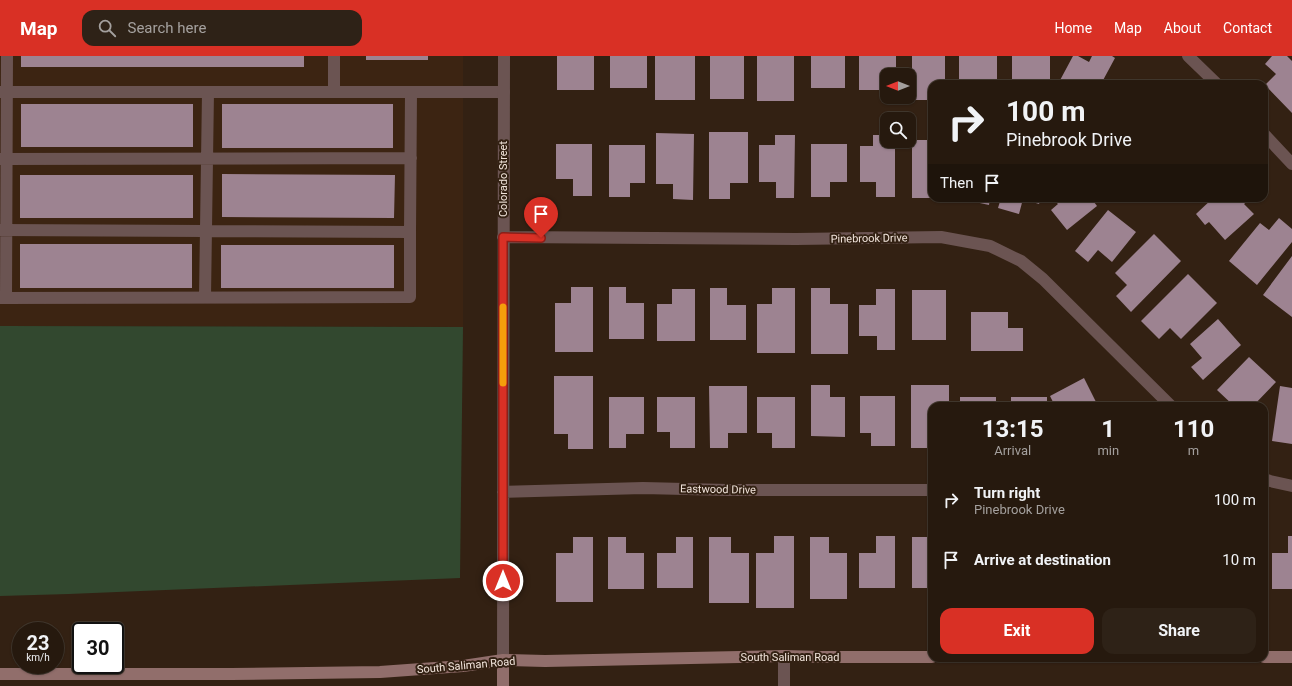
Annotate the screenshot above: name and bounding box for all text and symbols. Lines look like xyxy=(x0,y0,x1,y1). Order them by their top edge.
search box xyxy=(82,10,362,46)
text: Map xyxy=(20,17,58,40)
icon: search xyxy=(96,17,118,39)
text: Search here xyxy=(128,19,206,37)
text: Home xyxy=(1054,20,1092,36)
text: Map xyxy=(1114,20,1142,36)
text: About xyxy=(1164,20,1201,36)
text: Contact xyxy=(1223,20,1272,36)
north arrow xyxy=(880,68,916,104)
map controls xyxy=(880,68,916,148)
text: 100 m xyxy=(1006,95,1085,128)
icon: right xyxy=(940,96,992,148)
button: search xyxy=(880,112,916,148)
text: Pinebrook Drive xyxy=(1006,129,1132,150)
street label: Colorado Street xyxy=(497,141,510,217)
icon: arrive xyxy=(981,172,1003,194)
text: Then xyxy=(940,174,973,192)
pin xyxy=(524,197,558,238)
icon: arrive xyxy=(530,203,552,225)
street label: Pinebrook Drive xyxy=(830,231,908,246)
text: 13:15 xyxy=(982,415,1044,443)
text: 1 xyxy=(1101,415,1115,443)
text: 110 xyxy=(1173,415,1214,443)
text: Arrival xyxy=(994,443,1031,458)
text: min xyxy=(1097,443,1119,458)
text: m xyxy=(1188,443,1199,458)
street label: Eastwood Drive xyxy=(680,482,756,497)
text: Turn right xyxy=(974,484,1040,502)
icon: right xyxy=(940,489,962,511)
text: 100 m xyxy=(1214,491,1256,509)
text: Pinebrook Drive xyxy=(974,502,1065,517)
icon: arrive xyxy=(940,549,962,571)
text: Arrive at destination xyxy=(974,551,1111,569)
text: 10 m xyxy=(1222,551,1256,569)
position arrow xyxy=(482,560,524,602)
button: Exit xyxy=(940,608,1094,654)
button: Share xyxy=(1102,608,1256,654)
speed limit sign: 30 xyxy=(72,622,124,674)
text: 23 xyxy=(27,631,49,655)
street label: South Saliman Road xyxy=(741,651,839,664)
text: km/h xyxy=(26,652,50,663)
street label: South Saliman Road xyxy=(416,655,516,676)

